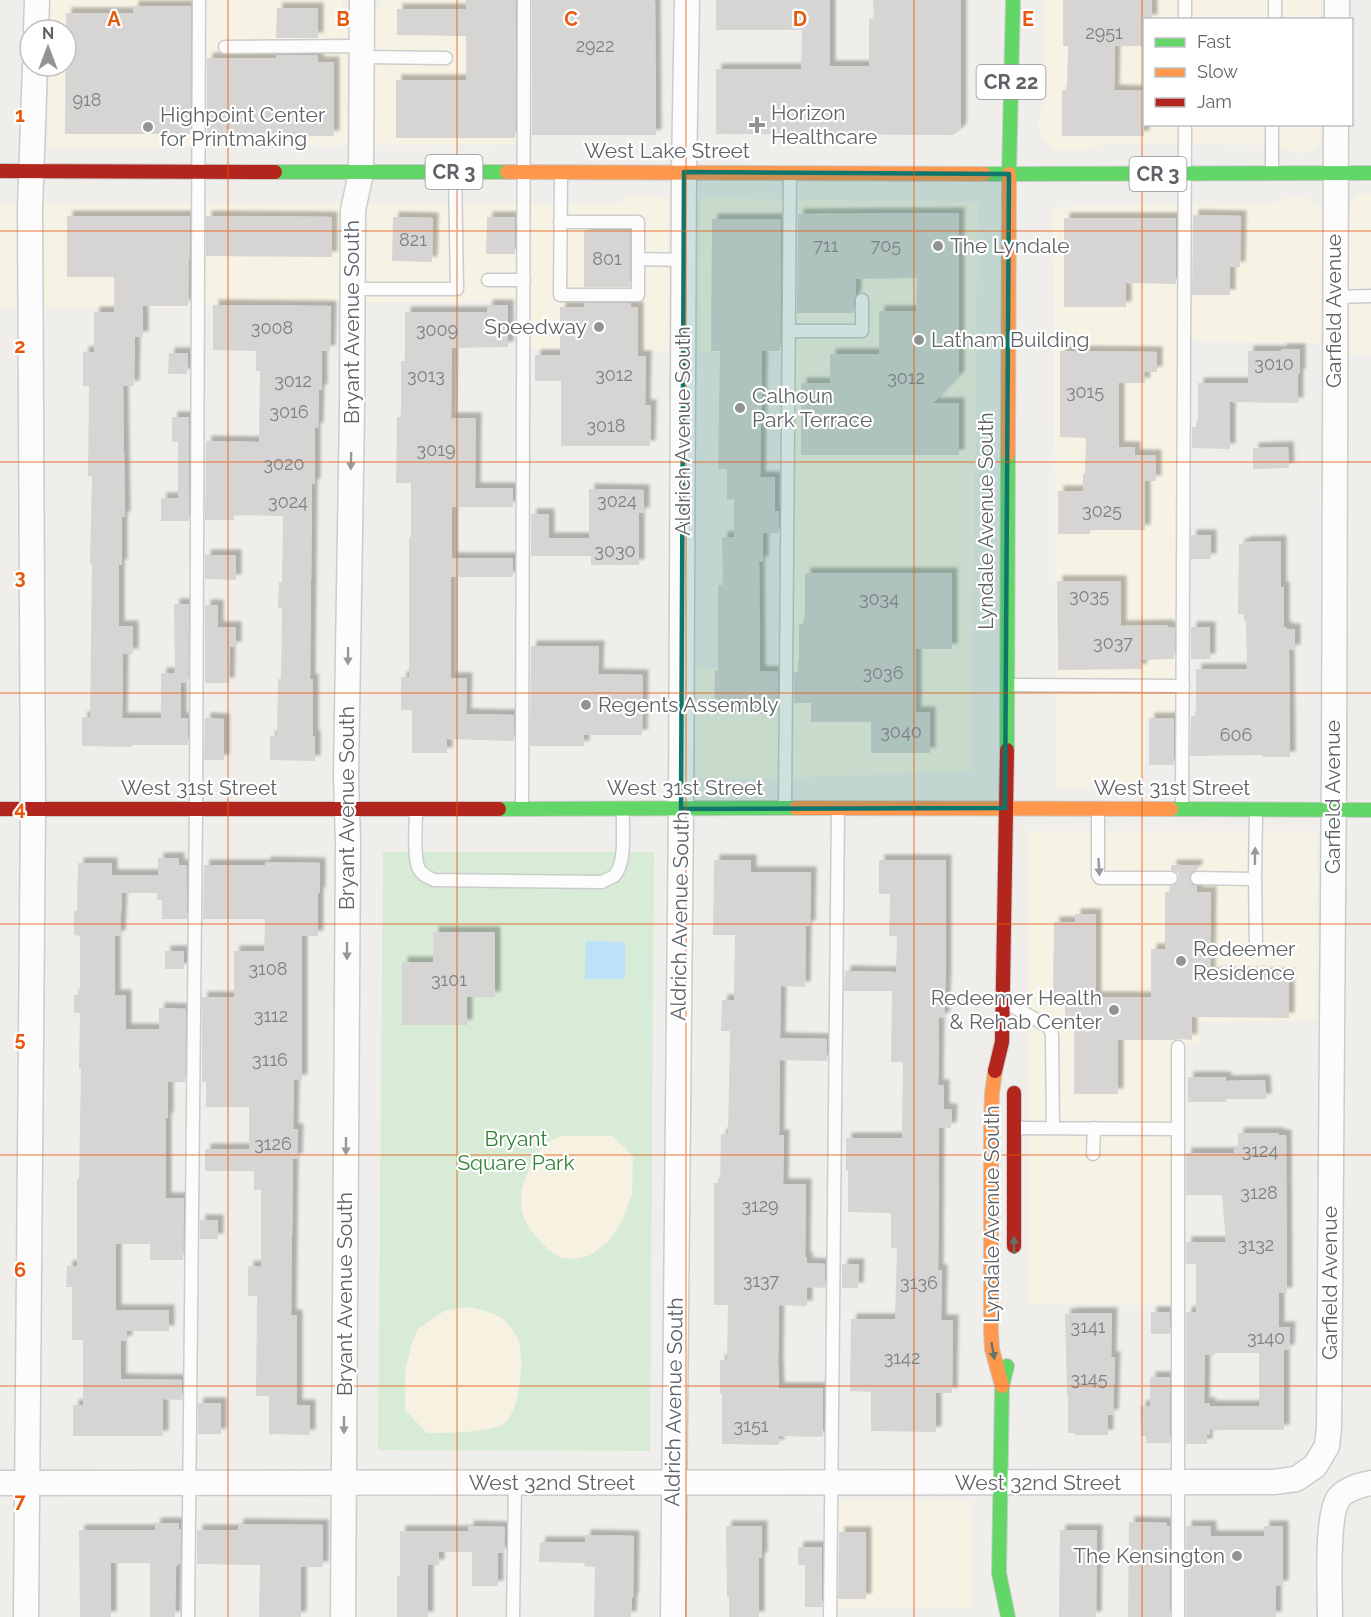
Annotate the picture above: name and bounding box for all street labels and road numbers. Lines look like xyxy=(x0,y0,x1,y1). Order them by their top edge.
road number: CR 22 xyxy=(976,65,1046,99)
street label: West Lake Street xyxy=(584,138,750,163)
road number: CR 3 xyxy=(426,155,482,189)
road number: CR 3 xyxy=(1130,157,1186,191)
street label: Bryant Avenue South xyxy=(339,220,364,424)
street label: Garfield Avenue xyxy=(1321,234,1346,388)
street label: Aldrich Avenue South xyxy=(670,326,695,536)
street label: Lyndale Avenue South xyxy=(973,412,998,630)
street label: Bryant Avenue South xyxy=(334,706,359,910)
street label: Garfield Avenue xyxy=(1320,720,1345,874)
street label: West 31st Street xyxy=(121,775,277,800)
street label: West 31st Street xyxy=(607,775,763,800)
street label: West 31st Street xyxy=(1094,775,1250,800)
street label: Aldrich Avenue South xyxy=(665,811,694,1021)
street label: Lyndale Avenue South xyxy=(979,1105,1004,1323)
street label: Bryant Avenue South xyxy=(332,1192,357,1396)
street label: Garfield Avenue xyxy=(1317,1206,1342,1360)
street label: Aldrich Avenue South xyxy=(659,1297,688,1507)
street label: West 32nd Street xyxy=(469,1470,635,1495)
street label: West 32nd Street xyxy=(955,1470,1121,1495)

